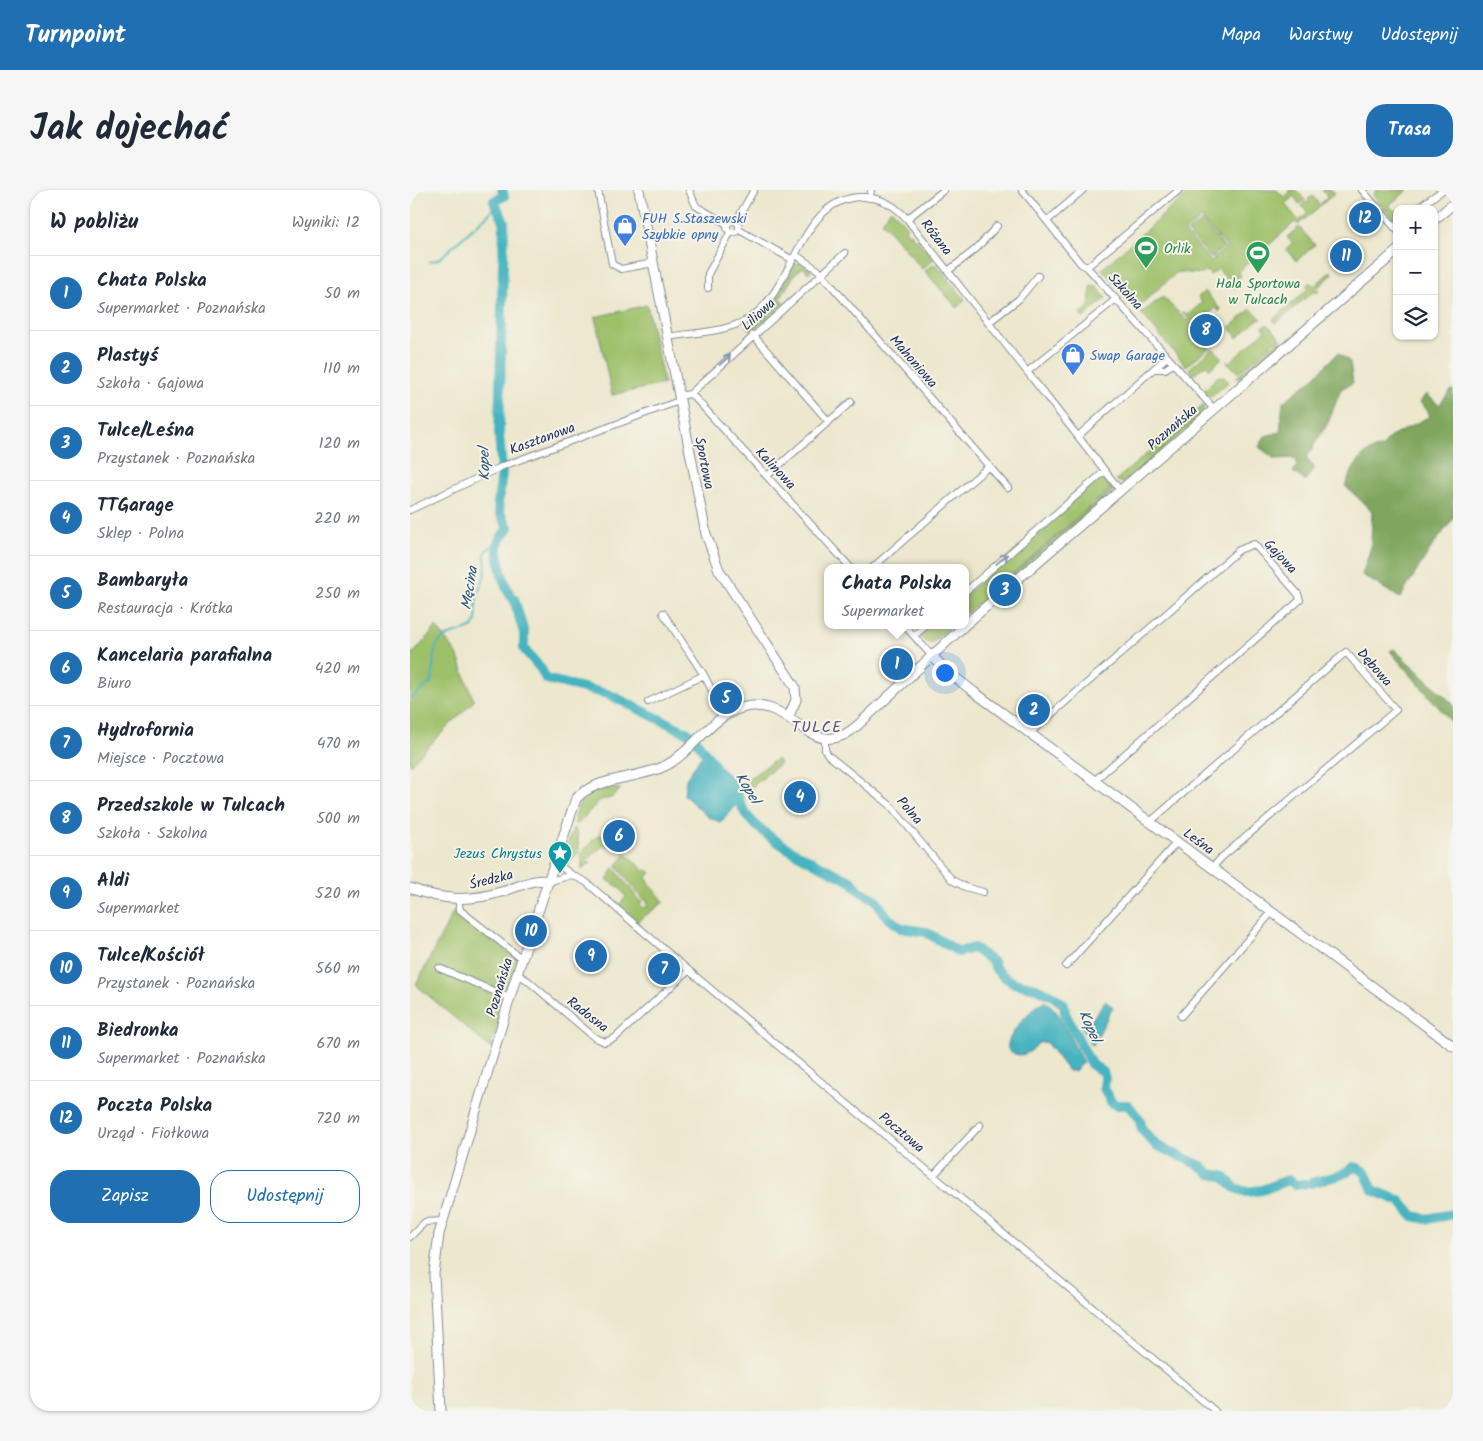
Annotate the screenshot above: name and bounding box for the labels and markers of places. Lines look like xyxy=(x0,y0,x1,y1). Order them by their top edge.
pin: 12 xyxy=(1349,199,1381,237)
place label: FUH S.Staszewski Szybkie opny xyxy=(642,208,747,246)
shop icon: FUH S.Staszewski Szybkie opny xyxy=(612,213,638,247)
sports icon: Orlik xyxy=(1133,235,1159,269)
pin: 11 xyxy=(1330,237,1362,275)
place label: Orlik xyxy=(1164,238,1191,260)
sports icon: Hala Sportowa w Tulcach xyxy=(1245,240,1271,274)
place label: Hala Sportowa w Tulcach xyxy=(1216,273,1300,311)
pin: 8 xyxy=(1190,311,1222,349)
shop icon: Swap Garage xyxy=(1060,342,1086,376)
place label: Swap Garage xyxy=(1090,345,1166,367)
pin: 3 xyxy=(989,571,1021,609)
pin: 1 xyxy=(881,645,913,683)
pin: 5 xyxy=(710,679,742,717)
pin: 2 xyxy=(1018,691,1050,729)
pin: 4 xyxy=(784,778,816,816)
pin: 6 xyxy=(603,817,635,855)
place icon: Jezus Chrystus xyxy=(547,840,573,874)
place label: Jezus Chrystus xyxy=(454,843,542,865)
pin: 10 xyxy=(515,912,547,950)
pin: 9 xyxy=(575,937,607,975)
pin: 7 xyxy=(648,950,680,988)

